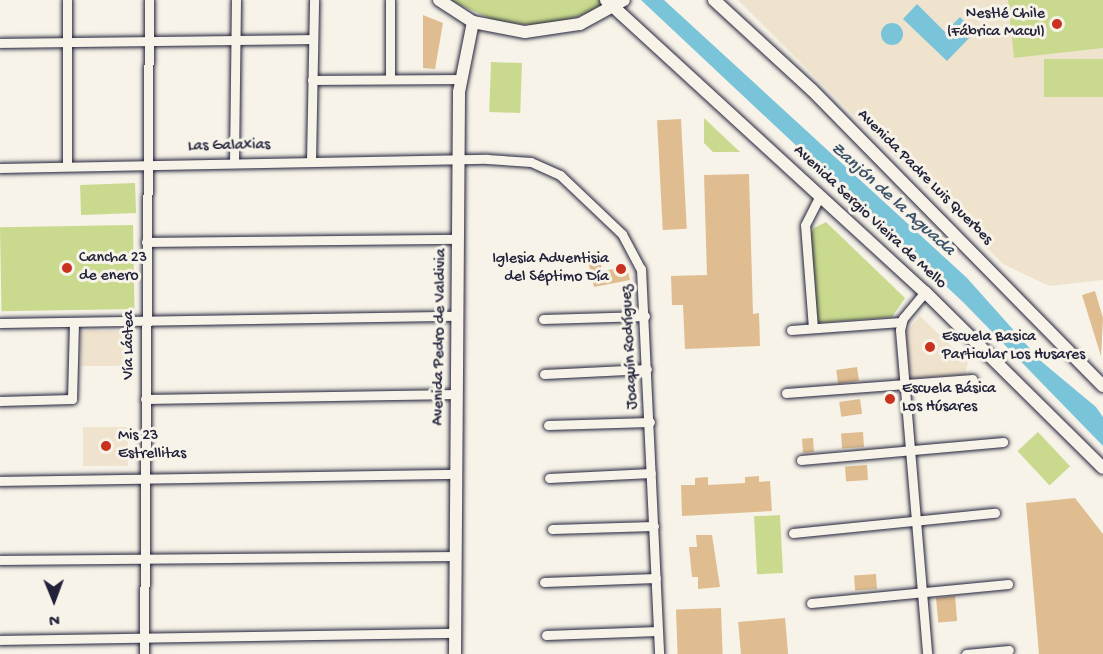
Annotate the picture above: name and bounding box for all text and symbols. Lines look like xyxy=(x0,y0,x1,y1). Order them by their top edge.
place label: Nestlé Chile (Fábrica Macul) xyxy=(947,5,1045,43)
marker: Nestlé Chile (Fábrica Macul) xyxy=(1050,17,1064,31)
street label: Avenida Padre Luis Querbes xyxy=(852,106,996,250)
street label: Las Galaxias xyxy=(188,137,270,157)
water label: Zanjón de la Aguada xyxy=(825,139,959,261)
street label: Avenida Sergio Vieira de Mello xyxy=(788,142,950,294)
street label: Avenida Pedro de Valdivia xyxy=(430,248,452,426)
place label: Cancha 23 de enero xyxy=(79,249,147,287)
place label: Iglesia Adventisia del Séptimo Día xyxy=(492,250,609,288)
marker: Cancha 23 de enero xyxy=(60,261,74,275)
marker: Iglesia Adventisia del Séptimo Día xyxy=(614,262,628,276)
street label: Joaquín Rodríguez xyxy=(618,284,644,410)
street label: Vía Láctea xyxy=(120,311,140,379)
place label: Escuela Basica Particular Los Husares xyxy=(942,328,1085,366)
marker: Escuela Basica Particular Los Husares xyxy=(923,340,937,354)
place label: Escuela Básica Los Húsares xyxy=(902,380,996,418)
marker: Escuela Básica Los Húsares xyxy=(883,392,897,406)
place label: Mis 23 Estrellitas xyxy=(118,427,186,465)
marker: Mis 23 Estrellitas xyxy=(99,439,113,453)
north arrow xyxy=(24,570,84,630)
text: N xyxy=(49,609,60,628)

